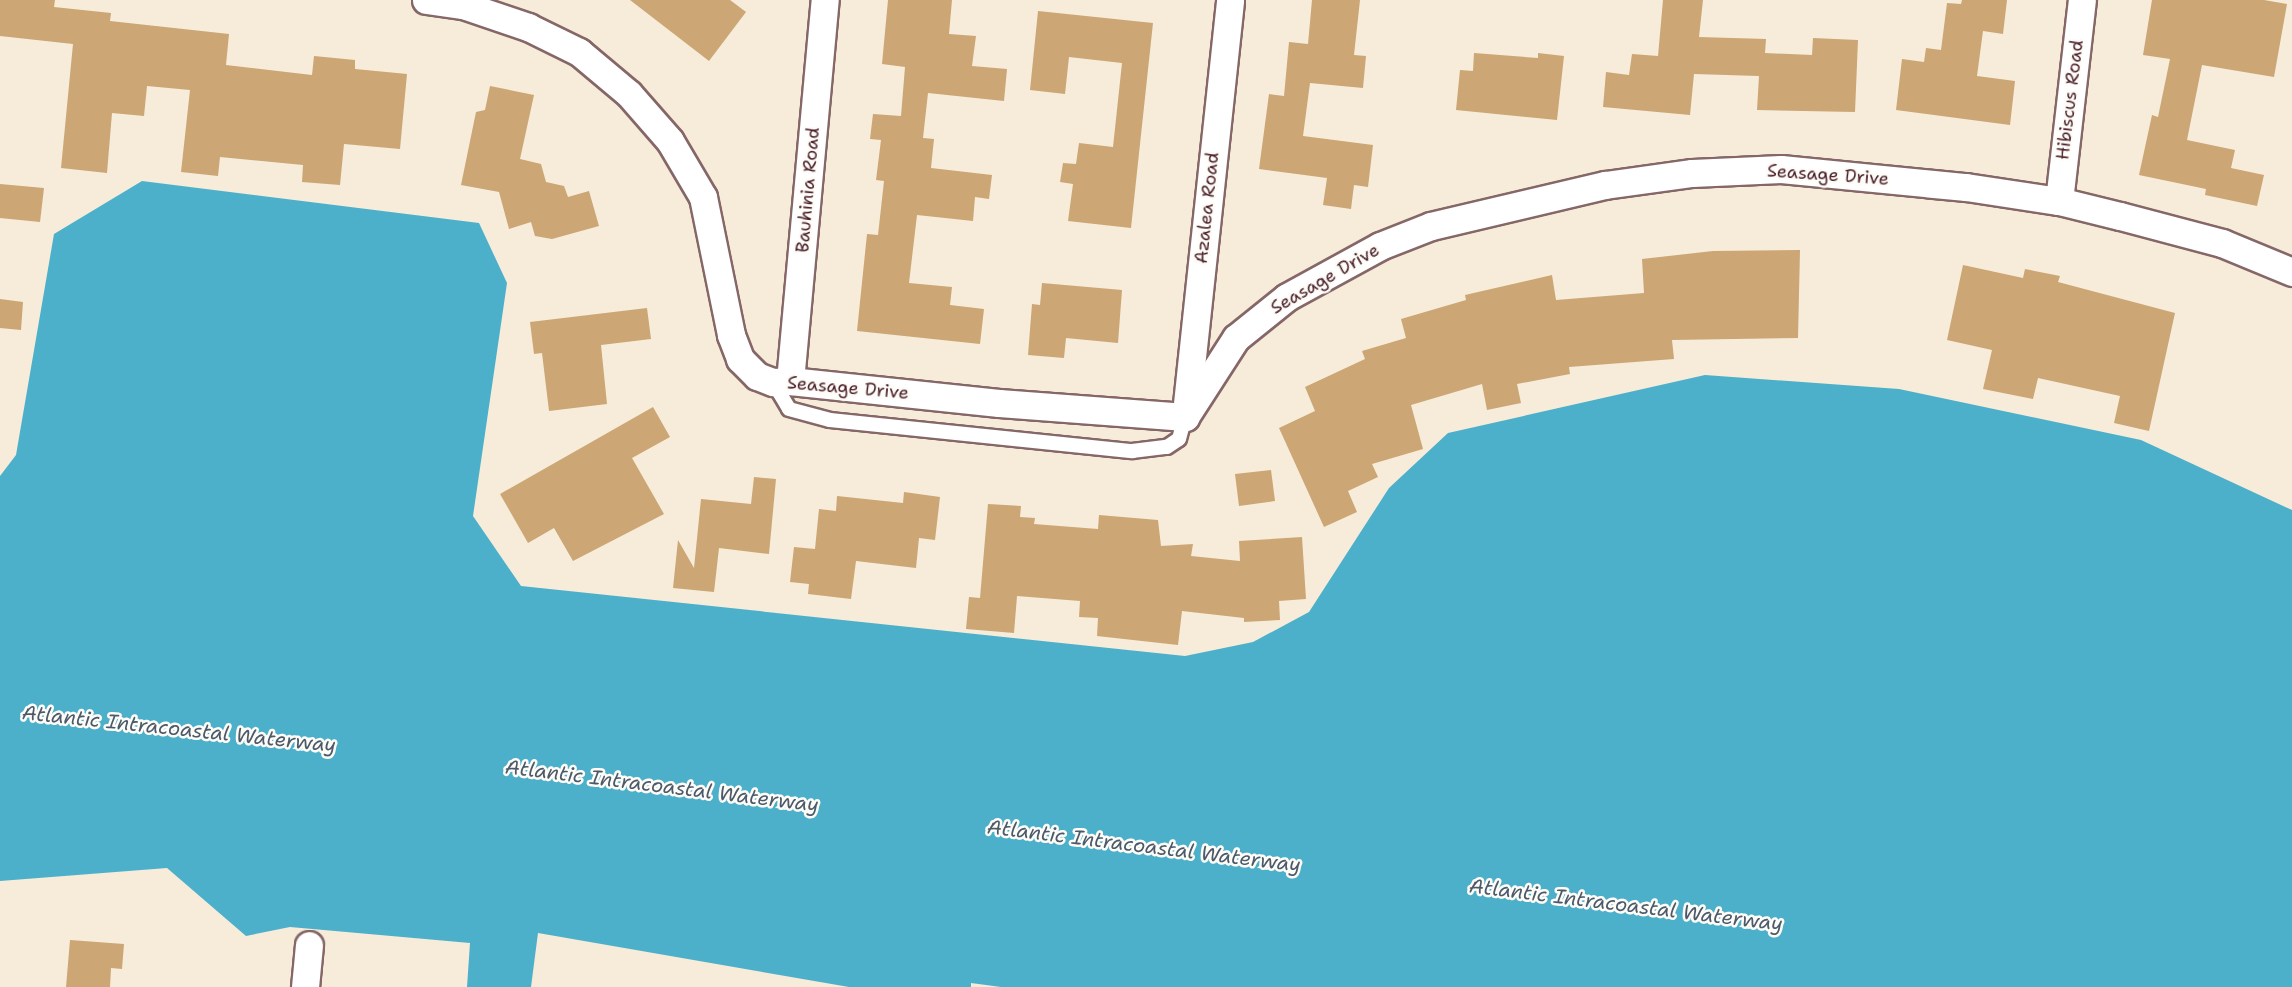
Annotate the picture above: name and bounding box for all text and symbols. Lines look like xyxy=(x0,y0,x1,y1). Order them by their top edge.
street label: Hibiscus Road xyxy=(2052,39,2088,161)
street label: Bauhinia Road xyxy=(792,126,824,254)
street label: Azalea Road xyxy=(1190,151,1224,265)
street label: Seasage Drive xyxy=(1766,160,1890,190)
street label: Seasage Drive xyxy=(1267,239,1383,319)
street label: Seasage Drive xyxy=(786,372,910,404)
water label: Atlantic Intracoastal Waterway xyxy=(21,701,337,757)
water label: Atlantic Intracoastal Waterway xyxy=(504,755,820,817)
water label: Atlantic Intracoastal Waterway xyxy=(986,815,1302,877)
water label: Atlantic Intracoastal Waterway xyxy=(1468,874,1784,936)

